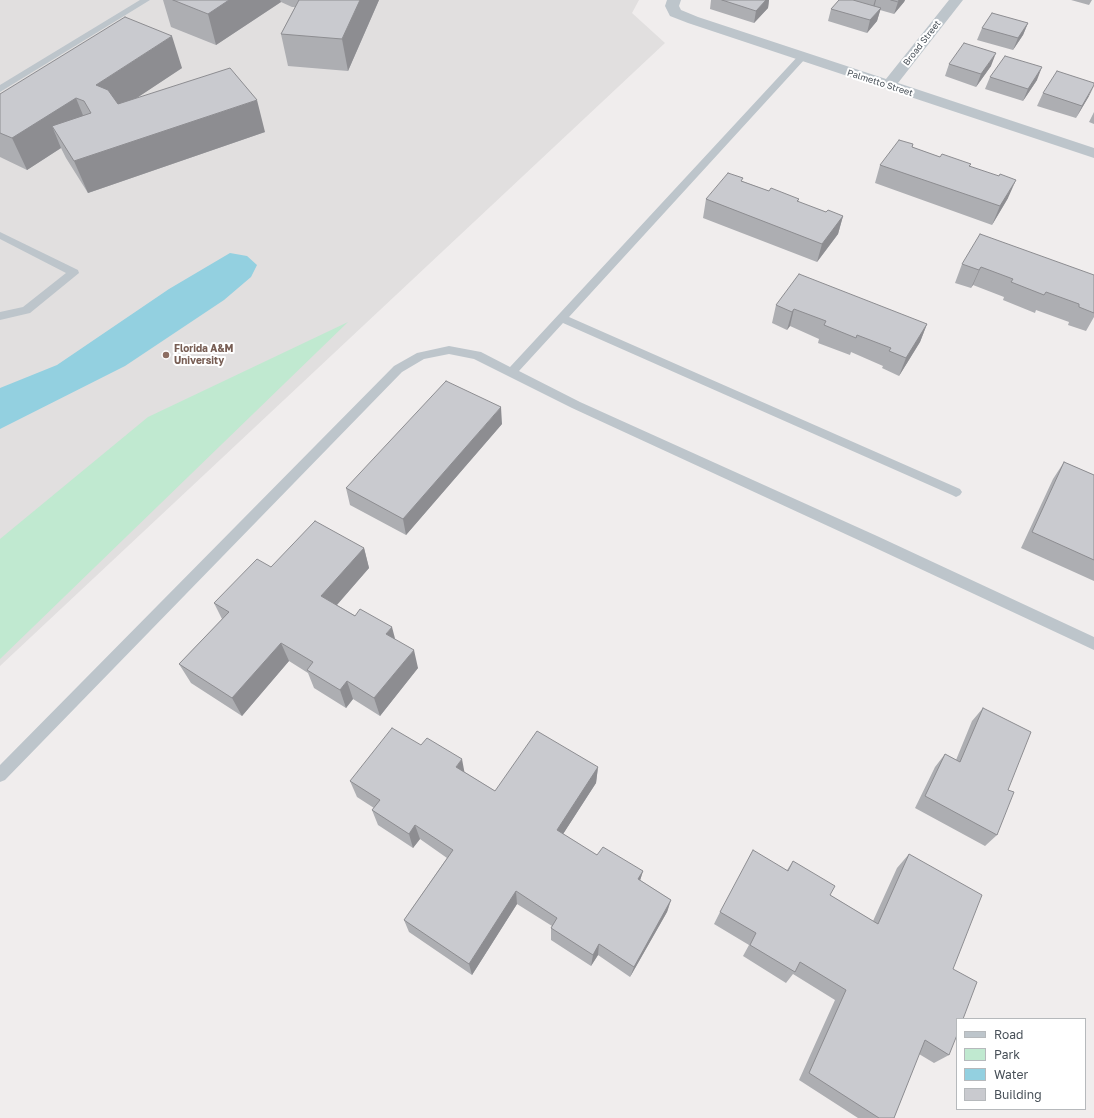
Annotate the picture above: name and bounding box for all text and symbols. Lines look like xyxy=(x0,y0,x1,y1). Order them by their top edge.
street label: Broad Street xyxy=(901,18,943,68)
street label: Palmetto Street xyxy=(846,67,914,99)
place label: Florida A&M University xyxy=(174,343,233,366)
marker: Florida A&M University xyxy=(161,350,171,360)
legend xyxy=(956,1018,1086,1110)
text: Road xyxy=(994,1027,1023,1042)
text: Park xyxy=(994,1047,1020,1062)
text: Water xyxy=(994,1067,1028,1082)
text: Building xyxy=(994,1087,1042,1102)

